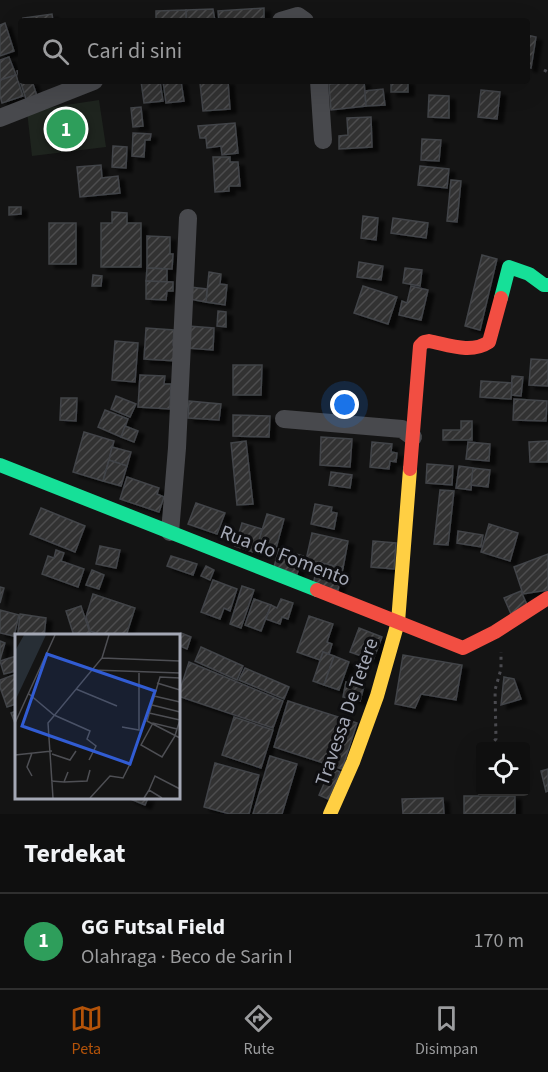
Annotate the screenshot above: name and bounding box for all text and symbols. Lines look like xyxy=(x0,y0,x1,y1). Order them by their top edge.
search box xyxy=(18,18,530,84)
icon: search xyxy=(39,35,72,68)
text: Cari di sini xyxy=(87,35,182,67)
pin: 1 xyxy=(46,106,86,152)
your location xyxy=(330,390,359,419)
street label: Rua do Fomento xyxy=(216,518,354,594)
inset map xyxy=(15,634,180,799)
street label: Travessa De Tetere xyxy=(309,634,385,790)
map controls xyxy=(476,742,530,796)
button: locate xyxy=(476,742,530,796)
text: Terdekat xyxy=(24,835,126,872)
text: GG Futsal Field xyxy=(81,911,225,943)
text: 1 xyxy=(38,927,49,955)
text: 170 m xyxy=(474,927,524,955)
text: Olahraga · Beco de Sarin I xyxy=(81,943,293,971)
tab: Peta xyxy=(70,1002,103,1060)
tab: Rute xyxy=(242,1002,275,1060)
tab: Disimpan xyxy=(415,1002,478,1060)

